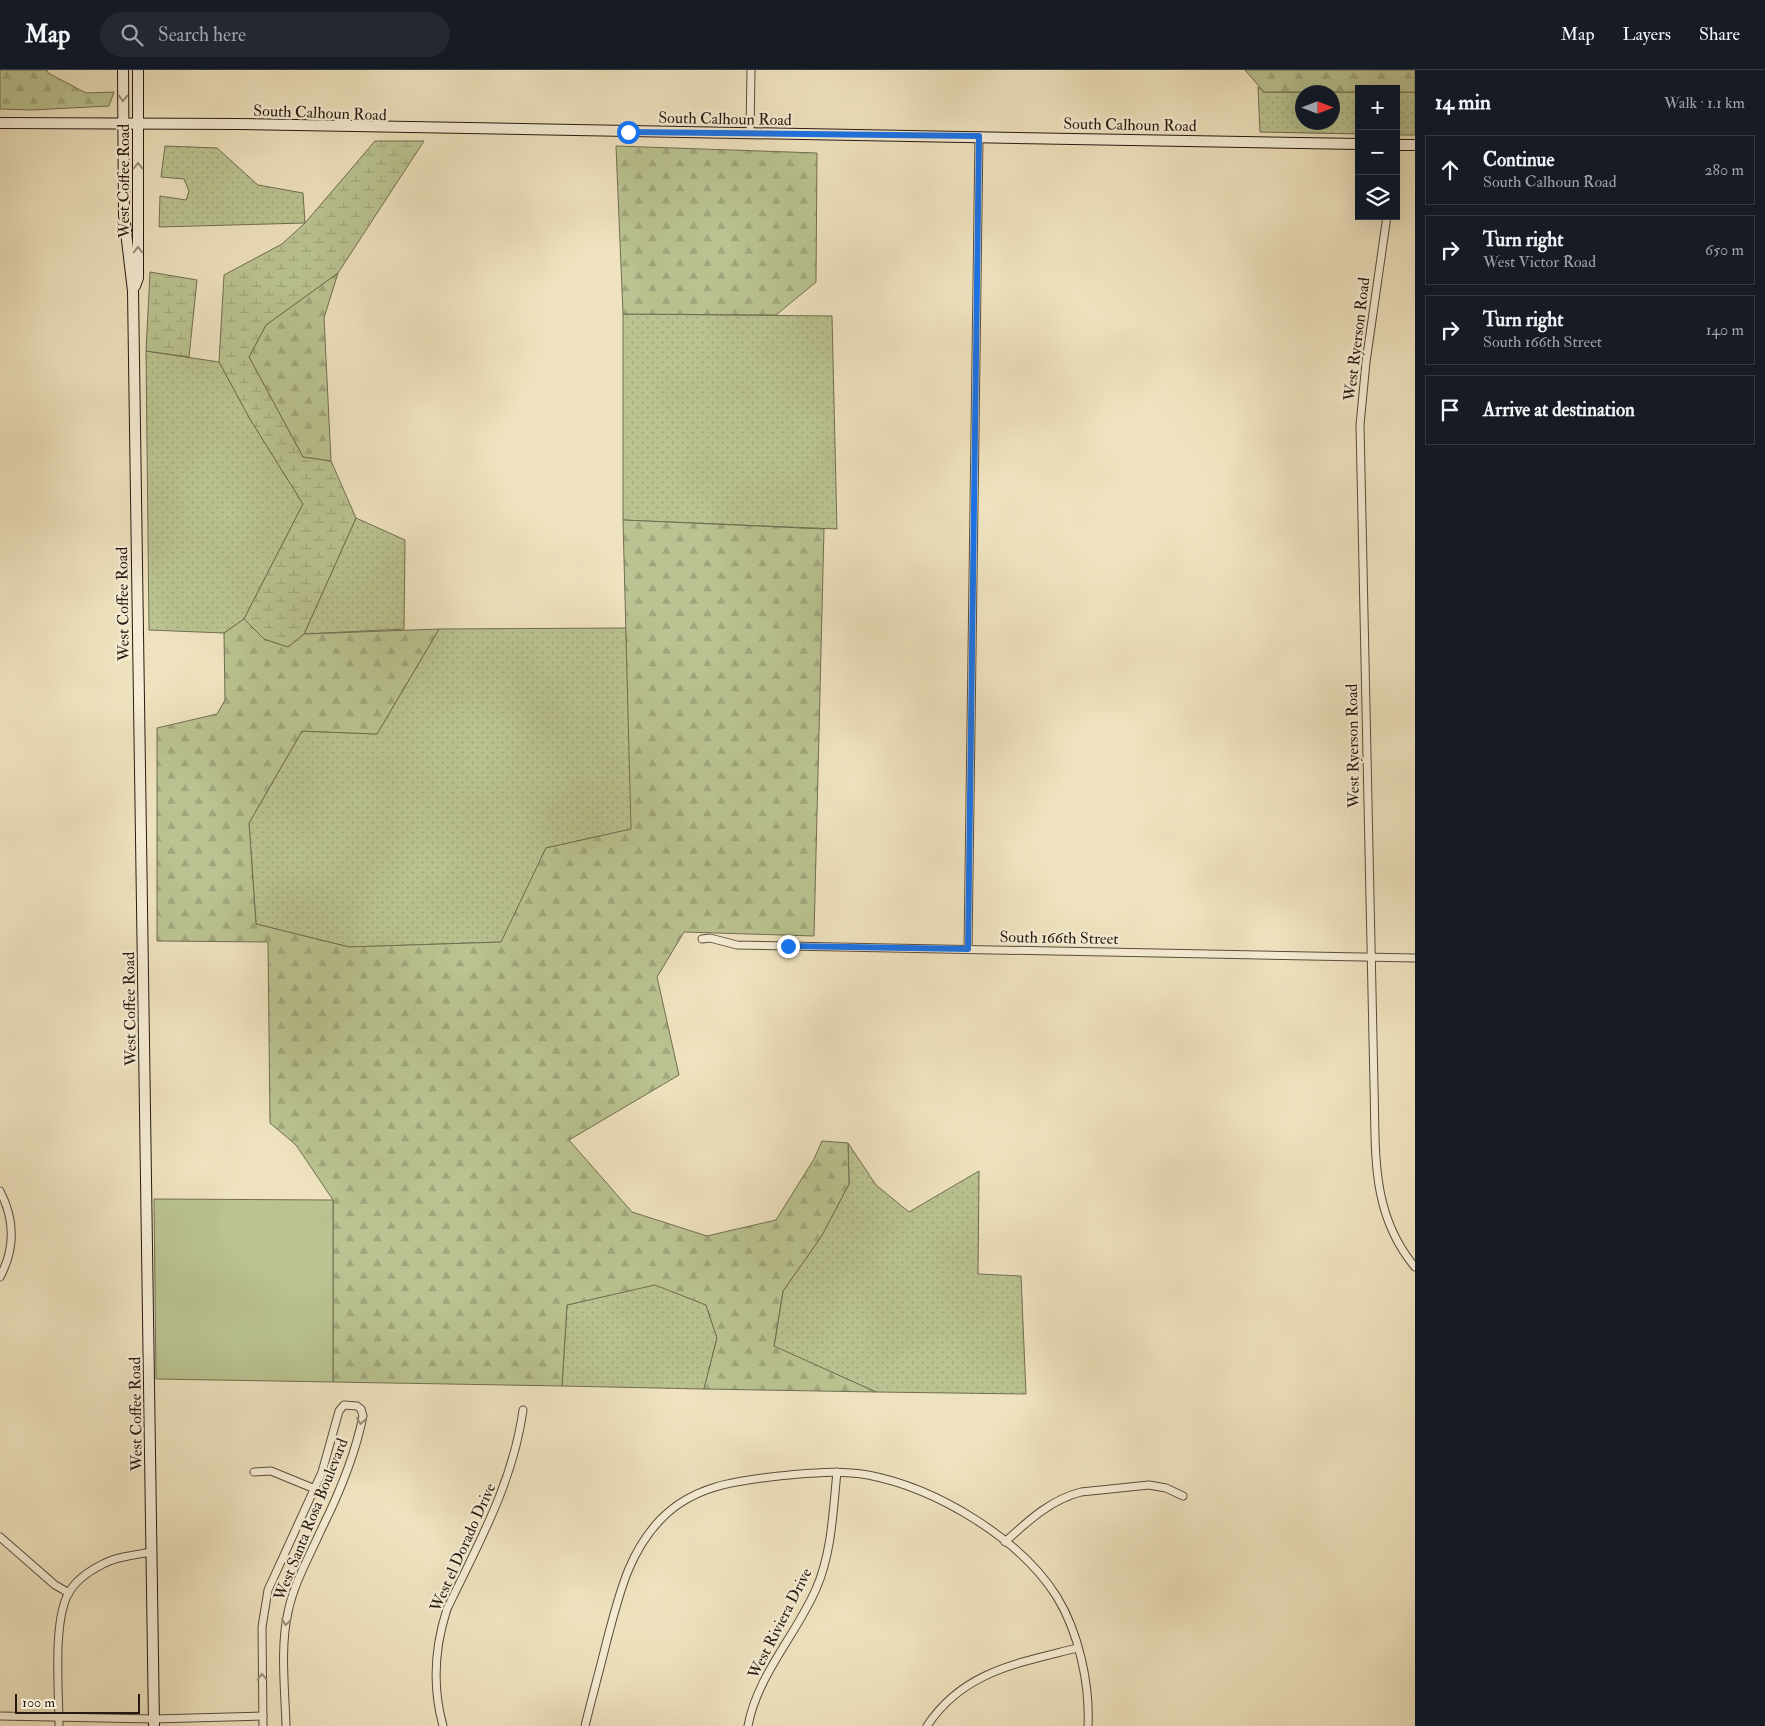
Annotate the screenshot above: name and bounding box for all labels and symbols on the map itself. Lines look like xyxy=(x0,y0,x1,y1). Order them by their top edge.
north arrow xyxy=(1295,85,1340,130)
one-way arrow xyxy=(118,94,128,102)
street label: South Calhoun Road xyxy=(253,101,387,125)
street label: South Calhoun Road xyxy=(658,108,792,130)
street label: South Calhoun Road xyxy=(1063,114,1197,136)
route start xyxy=(617,121,640,144)
street label: West Coffee Road xyxy=(114,124,134,239)
one-way arrow xyxy=(133,162,143,170)
one-way arrow xyxy=(133,246,143,254)
street label: West Ryerson Road xyxy=(1339,276,1375,403)
street label: West Coffee Road xyxy=(112,547,134,662)
street label: West Ryerson Road xyxy=(1342,683,1364,809)
street label: South 166th Street xyxy=(999,927,1119,949)
route end xyxy=(777,935,800,958)
street label: West Coffee Road xyxy=(119,952,141,1067)
street label: West Coffee Road xyxy=(125,1357,147,1472)
one-way arrow xyxy=(357,1417,367,1426)
street label: West Santa Rosa Boulevard xyxy=(269,1435,353,1604)
street label: West el Dorado Drive xyxy=(425,1480,500,1616)
street label: West Riviera Drive xyxy=(743,1564,817,1683)
one-way arrow xyxy=(281,1618,292,1626)
one-way arrow xyxy=(257,1673,267,1681)
scale bar xyxy=(15,1691,140,1714)

